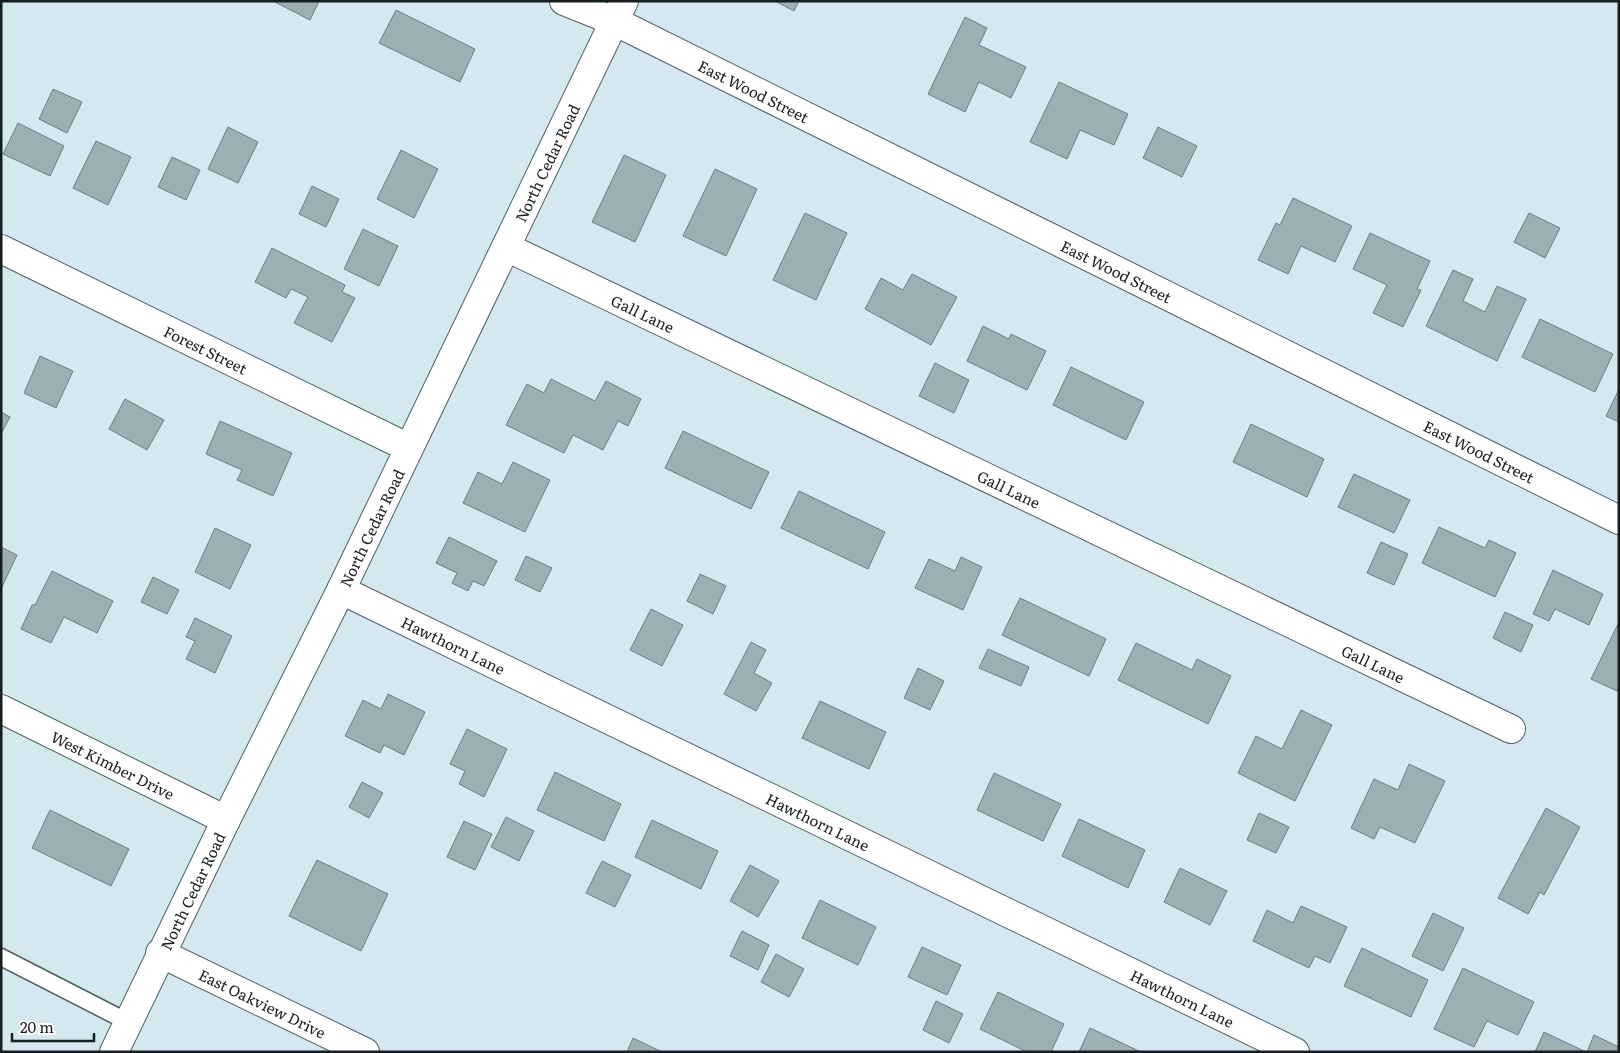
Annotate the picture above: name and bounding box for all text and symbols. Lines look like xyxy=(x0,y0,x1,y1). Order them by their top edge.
street label: East Wood Street xyxy=(695,53,813,128)
street label: North Cedar Road xyxy=(508,100,585,225)
street label: East Wood Street xyxy=(1057,233,1176,308)
street label: Gall Lane xyxy=(608,288,679,338)
street label: Forest Street xyxy=(160,319,252,379)
street label: East Wood Street xyxy=(1420,413,1539,488)
street label: Gall Lane xyxy=(974,463,1045,513)
street label: North Cedar Road xyxy=(333,465,409,590)
street label: Hawthorn Lane xyxy=(398,610,509,679)
street label: Gall Lane xyxy=(1338,638,1409,688)
street label: West Kimber Drive xyxy=(47,724,179,805)
street label: Hawthorn Lane xyxy=(762,786,874,856)
street label: North Cedar Road xyxy=(154,828,230,954)
street label: East Oakview Drive xyxy=(195,962,330,1043)
street label: Hawthorn Lane xyxy=(1127,963,1238,1033)
scale bar xyxy=(12,1010,95,1042)
text: 20 m xyxy=(20,1015,54,1038)

